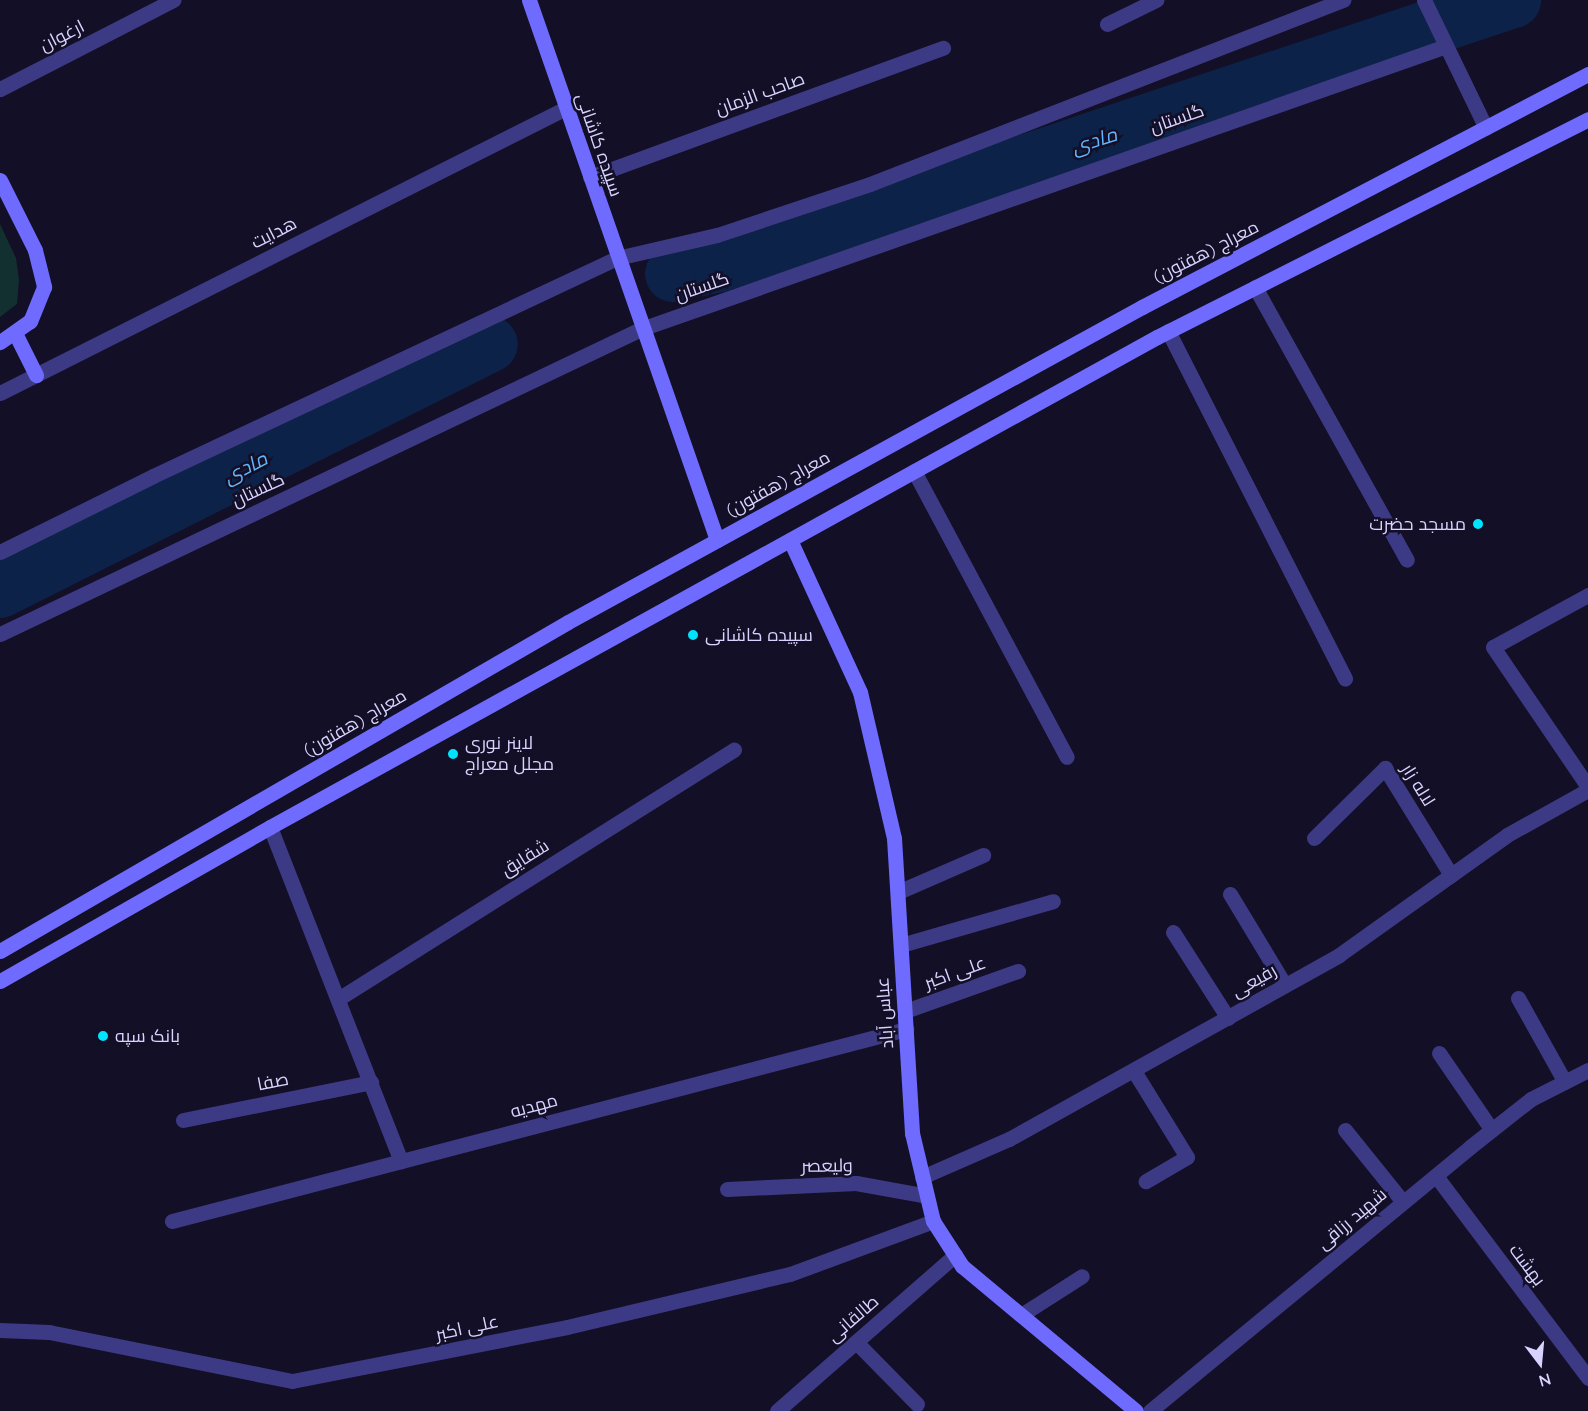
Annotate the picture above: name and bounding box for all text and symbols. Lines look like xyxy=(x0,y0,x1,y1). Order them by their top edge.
street label: ارغوان xyxy=(36,16,88,56)
street label: صاحب الزمان xyxy=(712,68,808,120)
street label: سپیده کاشانی xyxy=(571,90,627,200)
street label: گلستان xyxy=(1147,100,1207,138)
water label: مادی xyxy=(1068,121,1120,159)
street label: هدایت xyxy=(248,212,300,254)
street label: معراج (هفتون) xyxy=(1150,216,1262,288)
street label: گلستان xyxy=(672,268,732,306)
water label: مادی xyxy=(219,446,271,488)
street label: معراج (هفتون) xyxy=(722,447,834,521)
street label: گلستان xyxy=(228,468,288,512)
place label: مسجد حضرت xyxy=(1369,513,1466,535)
marker: مسجد حضرت xyxy=(1471,517,1485,531)
place label: سپیده کاشانی xyxy=(705,624,813,646)
marker: سپیده کاشانی xyxy=(686,628,700,642)
street label: معراج (هفتون) xyxy=(300,685,410,761)
place label: لاینر نوری مجلل معراج xyxy=(465,733,554,776)
marker: لاینر نوری مجلل معراج xyxy=(446,747,460,761)
street label: لاله زار xyxy=(1397,760,1439,810)
street label: شقایق xyxy=(497,835,553,881)
street label: علی اکبر xyxy=(921,952,989,994)
street label: رفیعی xyxy=(1228,960,1280,1002)
street label: عباس آباد xyxy=(872,977,898,1049)
place label: بانک سپه xyxy=(115,1025,180,1047)
marker: بانک سپه xyxy=(96,1029,110,1043)
street label: صفا xyxy=(255,1068,291,1096)
street label: مهدیه xyxy=(508,1089,560,1123)
street label: ولیعصر xyxy=(801,1155,853,1177)
street label: شهید رزاقی xyxy=(1313,1184,1391,1254)
street label: بهشت xyxy=(1504,1240,1550,1290)
street label: طالقانی xyxy=(823,1291,883,1347)
street label: علی اکبر xyxy=(434,1311,500,1345)
north arrow xyxy=(1510,1333,1570,1393)
text: N xyxy=(1537,1369,1553,1392)

